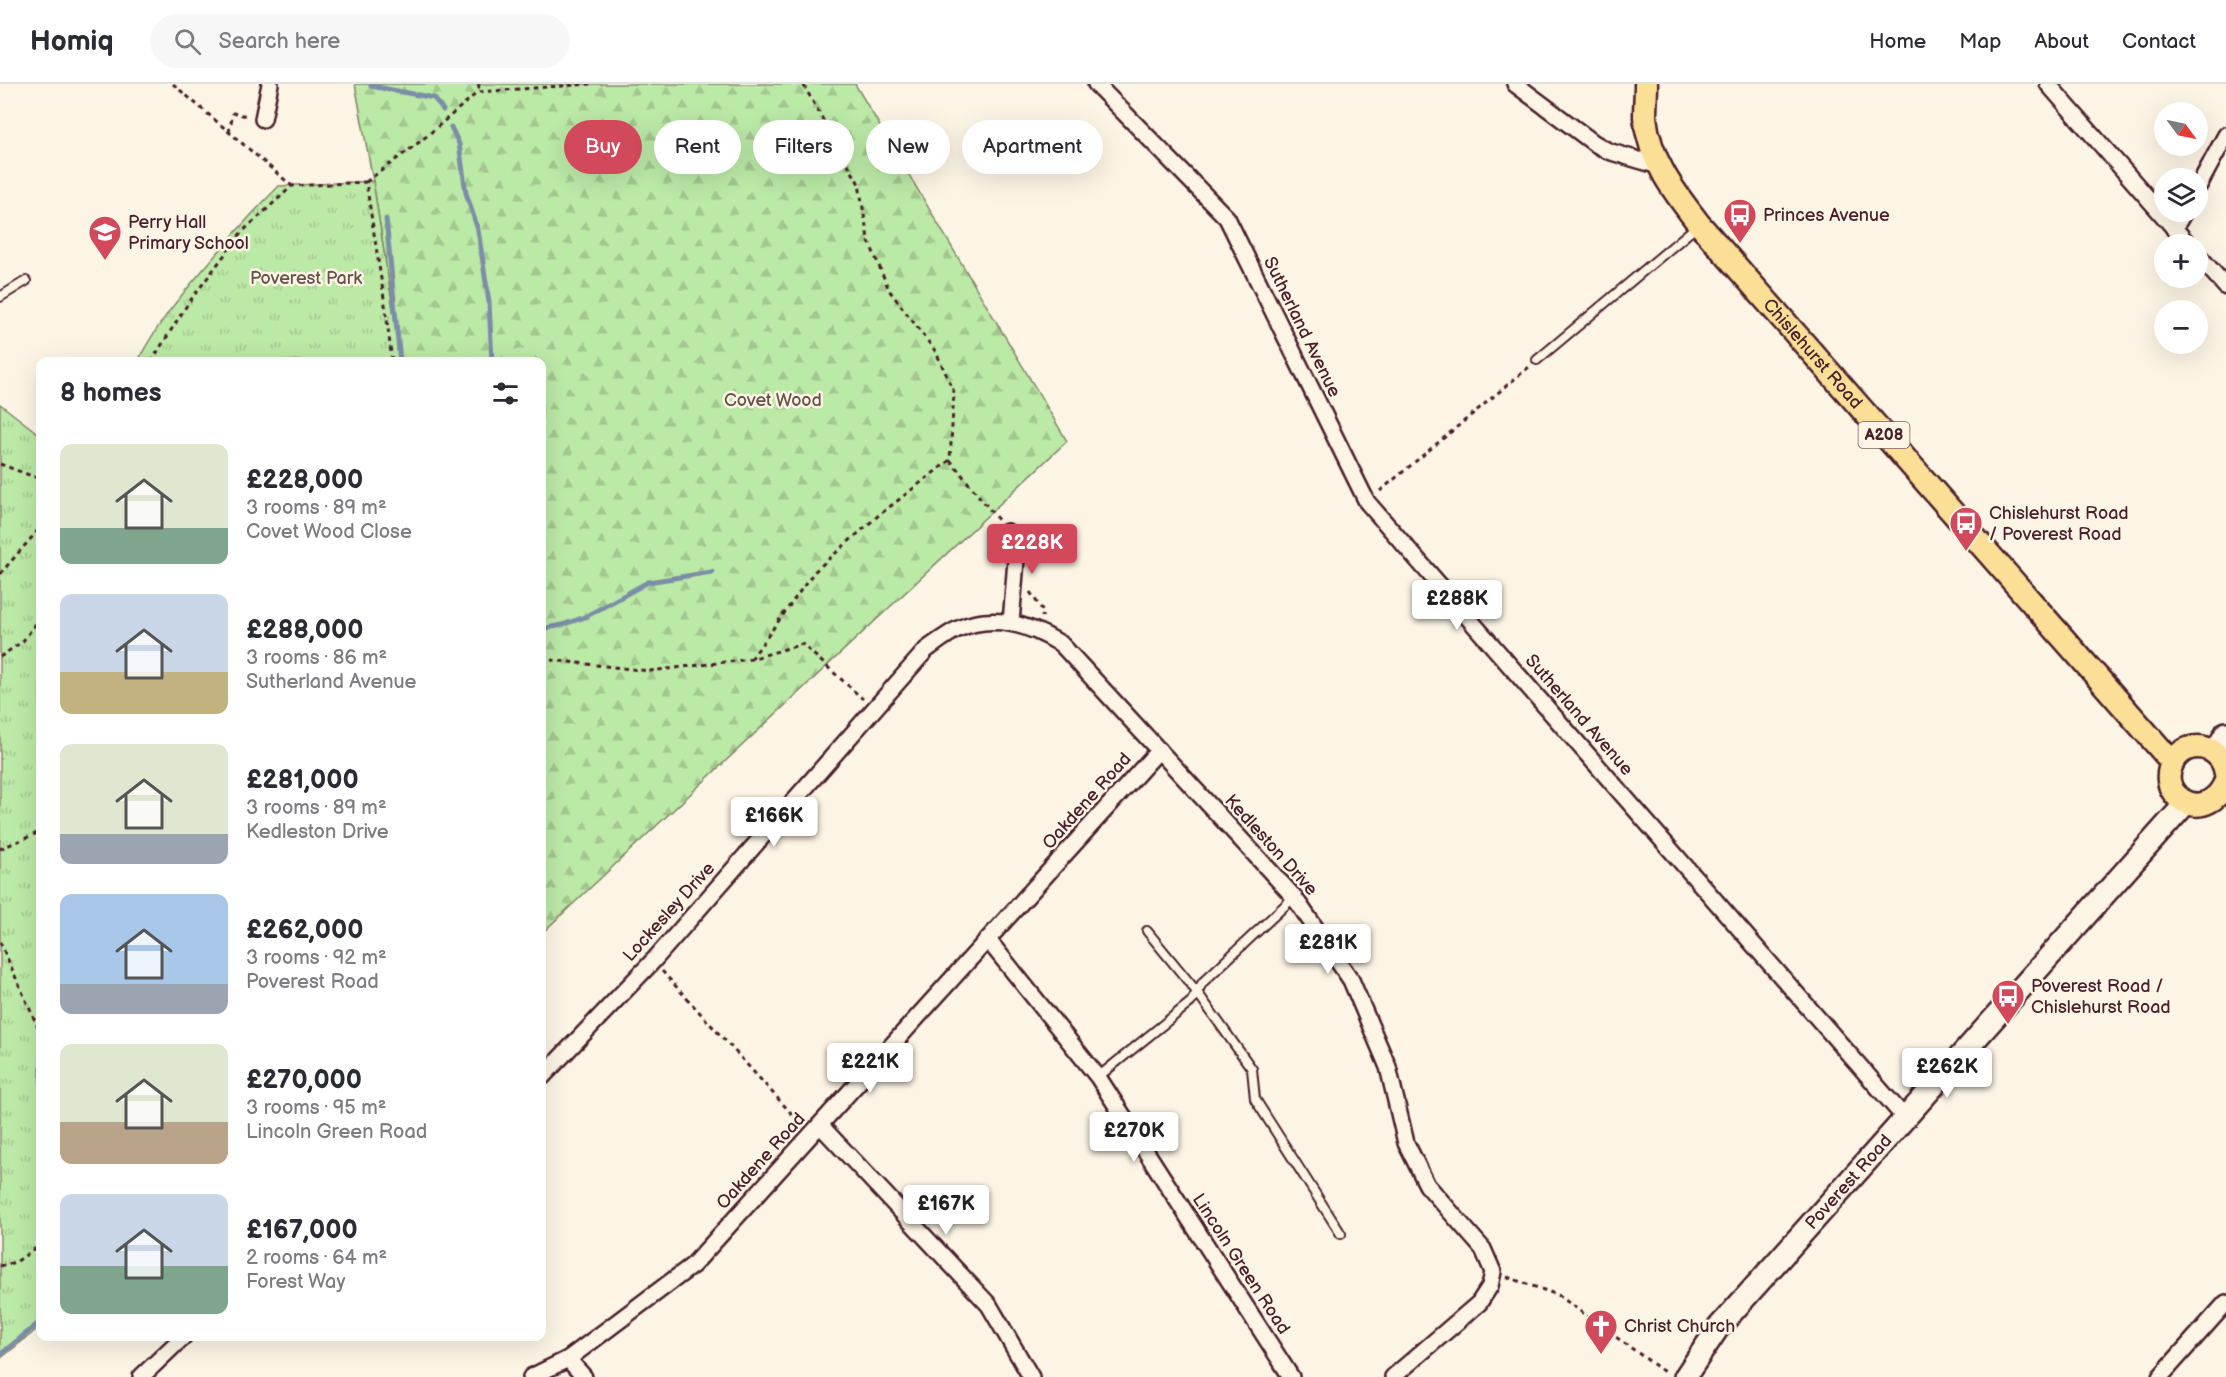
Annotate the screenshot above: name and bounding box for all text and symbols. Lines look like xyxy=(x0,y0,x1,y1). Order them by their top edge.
search box xyxy=(150,14,570,68)
text: Homiq xyxy=(30,25,114,58)
icon: search xyxy=(171,25,204,58)
text: Search here xyxy=(219,28,340,55)
text: Home xyxy=(1869,29,1926,54)
text: Map xyxy=(1959,29,2001,54)
text: About xyxy=(2034,29,2089,54)
text: Contact xyxy=(2122,29,2196,54)
north arrow xyxy=(2154,102,2208,156)
map controls xyxy=(2154,102,2208,354)
chip: Buy xyxy=(564,120,642,174)
chip: Rent xyxy=(654,120,741,174)
chip: Filters xyxy=(753,120,854,174)
chip: New xyxy=(866,120,950,174)
chip: Apartment xyxy=(962,120,1103,174)
button: layers xyxy=(2154,168,2208,222)
bus stop icon: Princes Avenue xyxy=(1722,197,1758,244)
place label: Princes Avenue xyxy=(1763,205,1890,226)
place label: Perry Hall Primary School xyxy=(128,212,249,254)
school or university icon: Perry Hall Primary School xyxy=(87,214,123,261)
button: + xyxy=(2154,234,2208,288)
street label: Sutherland Avenue xyxy=(1259,253,1345,401)
park label: Poverest Park xyxy=(250,268,362,289)
street label: Chislehurst Road xyxy=(1759,294,1867,413)
button: − xyxy=(2154,300,2208,354)
icon: filters xyxy=(489,377,522,410)
text: 8 homes xyxy=(60,378,162,409)
park label: Covet Wood xyxy=(724,390,822,411)
road number: A208 xyxy=(1858,422,1910,448)
text: £228,000 xyxy=(246,465,363,496)
icon: home xyxy=(108,468,180,540)
text: 3 rooms · 89 m² xyxy=(246,496,387,520)
place label: Chislehurst Road / Poverest Road xyxy=(1989,503,2129,545)
bus stop icon: Chislehurst Road / Poverest Road xyxy=(1948,505,1984,552)
text: Covet Wood Close xyxy=(246,520,412,544)
pin: £228K xyxy=(990,524,1074,575)
text: £228K xyxy=(1001,531,1063,555)
pin: £288K xyxy=(1415,580,1499,631)
text: £288K xyxy=(1426,587,1488,611)
text: £288,000 xyxy=(246,615,363,646)
icon: home xyxy=(108,618,180,690)
text: 3 rooms · 86 m² xyxy=(246,646,387,670)
street label: Sutherland Avenue xyxy=(1521,650,1637,780)
text: Sutherland Avenue xyxy=(246,670,416,694)
street label: Oakdene Road xyxy=(1038,749,1136,853)
text: £281,000 xyxy=(246,765,359,796)
icon: home xyxy=(108,768,180,840)
street label: Kedleston Drive xyxy=(1220,790,1322,900)
text: 3 rooms · 89 m² xyxy=(246,796,387,820)
pin: £166K xyxy=(732,797,816,848)
text: £166K xyxy=(745,804,803,828)
text: Kedleston Drive xyxy=(246,820,389,844)
street label: Lockesley Drive xyxy=(619,858,719,966)
text: £262,000 xyxy=(246,915,363,946)
icon: home xyxy=(108,918,180,990)
pin: £281K xyxy=(1286,924,1370,975)
text: £281K xyxy=(1299,931,1357,955)
text: 3 rooms · 92 m² xyxy=(246,946,387,970)
text: Poverest Road xyxy=(246,970,379,994)
place label: Poverest Road / Chislehurst Road xyxy=(2031,976,2171,1018)
bus stop icon: Poverest Road / Chislehurst Road xyxy=(1990,978,2026,1025)
pin: £221K xyxy=(828,1043,912,1094)
pin: £262K xyxy=(1905,1048,1989,1099)
text: £221K xyxy=(841,1050,899,1074)
text: £262K xyxy=(1916,1055,1978,1079)
text: £270,000 xyxy=(246,1065,362,1096)
icon: home xyxy=(108,1068,180,1140)
text: 3 rooms · 95 m² xyxy=(246,1096,386,1120)
street label: Oakdene Road xyxy=(712,1109,810,1213)
pin: £270K xyxy=(1092,1112,1176,1163)
text: £270K xyxy=(1104,1119,1165,1143)
text: Lincoln Green Road xyxy=(246,1120,427,1144)
street label: Poverest Road xyxy=(1801,1130,1896,1233)
pin: £167K xyxy=(904,1185,988,1236)
street label: Lincoln Green Road xyxy=(1188,1190,1294,1338)
text: £167K xyxy=(917,1192,975,1216)
text: £167,000 xyxy=(246,1215,358,1246)
icon: home xyxy=(108,1218,180,1290)
text: 2 rooms · 64 m² xyxy=(246,1246,387,1270)
text: Forest Way xyxy=(246,1270,345,1294)
church icon: Christ Church xyxy=(1583,1308,1619,1355)
place label: Christ Church xyxy=(1624,1316,1735,1337)

